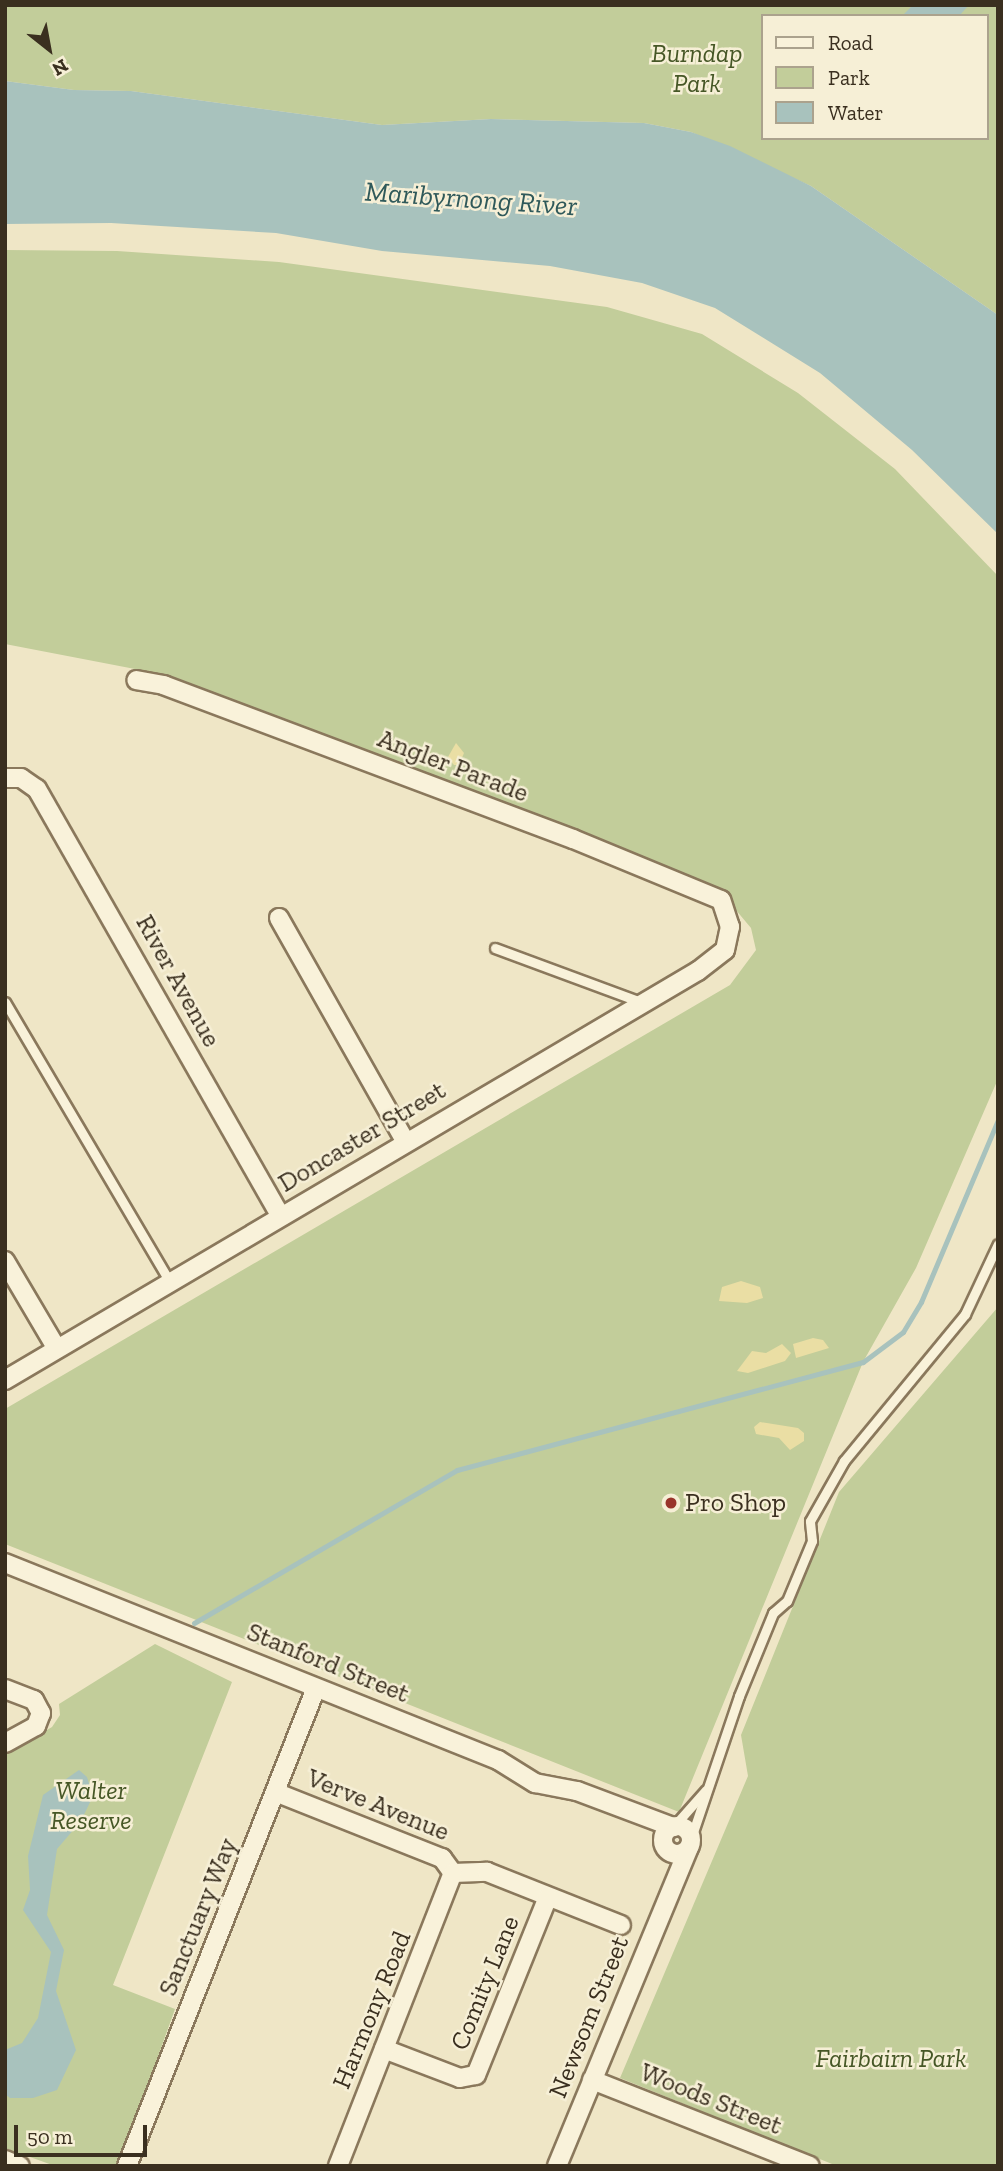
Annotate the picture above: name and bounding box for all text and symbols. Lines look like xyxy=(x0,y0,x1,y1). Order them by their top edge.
north arrow xyxy=(14,14,84,84)
legend xyxy=(762,14,989,140)
text: Road xyxy=(828,30,873,55)
park label: Burndap Park xyxy=(651,38,743,100)
text: N xyxy=(48,54,72,81)
text: Park xyxy=(828,65,870,90)
text: Water xyxy=(828,100,883,125)
water label: Maribyrnong River xyxy=(364,175,578,223)
street label: Angler Parade xyxy=(373,723,533,809)
street label: River Avenue xyxy=(129,909,227,1053)
street label: Doncaster Street xyxy=(273,1075,451,1199)
place label: Pro Shop xyxy=(685,1487,786,1519)
marker: Pro Shop xyxy=(663,1495,679,1511)
street label: Stanford Street xyxy=(242,1616,414,1710)
street label: Verve Avenue xyxy=(302,1762,454,1848)
park label: Walter Reserve xyxy=(50,1775,132,1837)
street label: Sanctuary Way xyxy=(152,1833,244,2001)
street label: Comity Lane xyxy=(444,1911,526,2055)
street label: Harmony Road xyxy=(326,1926,418,2094)
street label: Newsom Street xyxy=(542,1932,636,2102)
park label: Fairbairn Park xyxy=(815,2043,967,2075)
street label: Woods Street xyxy=(636,2056,786,2142)
scale bar xyxy=(18,2112,150,2156)
text: 50 m xyxy=(27,2124,73,2149)

